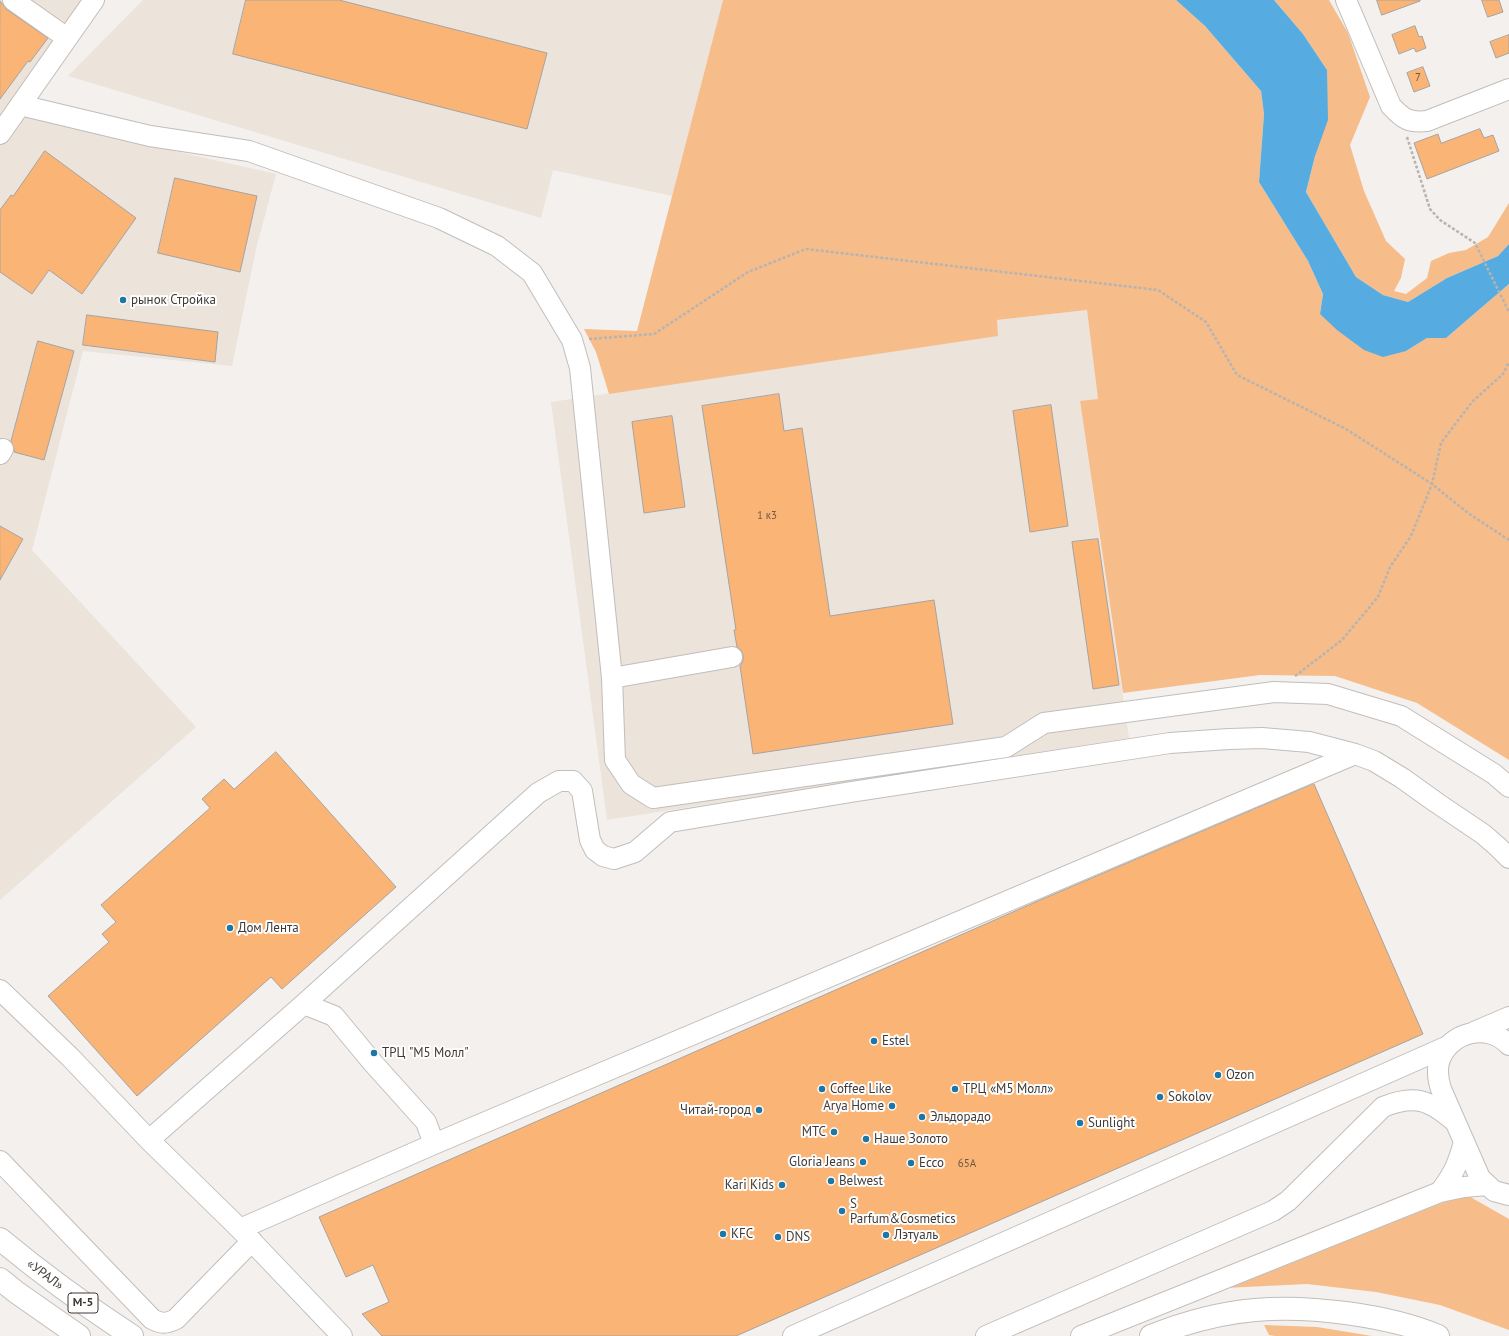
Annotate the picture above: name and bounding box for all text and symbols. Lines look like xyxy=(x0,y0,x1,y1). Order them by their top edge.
house number: 7 xyxy=(1415,71,1421,85)
place label: рынок Стройка xyxy=(131,292,216,308)
marker: рынок Стройка xyxy=(118,295,128,305)
house number: 1 к3 xyxy=(757,509,777,523)
place label: Дом Лента xyxy=(238,920,299,936)
marker: Дом Лента xyxy=(225,923,235,933)
place label: Estel xyxy=(882,1033,909,1049)
marker: Estel xyxy=(869,1036,879,1046)
place label: ТРЦ "М5 Молл" xyxy=(382,1045,469,1061)
marker: ТРЦ "М5 Молл" xyxy=(369,1048,379,1058)
place label: Ozon xyxy=(1226,1067,1254,1083)
marker: Ozon xyxy=(1213,1070,1223,1080)
place label: Coffee Like xyxy=(830,1081,891,1097)
place label: ТРЦ «М5 Молл» xyxy=(963,1081,1053,1097)
marker: Coffee Like xyxy=(817,1084,827,1094)
marker: ТРЦ «М5 Молл» xyxy=(950,1084,960,1094)
place label: Sokolov xyxy=(1168,1089,1212,1105)
marker: Sokolov xyxy=(1155,1092,1165,1102)
place label: Arya Home xyxy=(823,1098,884,1114)
marker: Arya Home xyxy=(887,1101,897,1111)
place label: Читай-город xyxy=(680,1102,751,1118)
marker: Читай-город xyxy=(754,1105,764,1115)
place label: Эльдорадо xyxy=(930,1109,991,1125)
marker: Эльдорадо xyxy=(917,1112,927,1122)
place label: Sunlight xyxy=(1088,1115,1135,1131)
marker: Sunlight xyxy=(1075,1118,1085,1128)
place label: МТС xyxy=(802,1124,826,1140)
marker: МТС xyxy=(829,1127,839,1137)
place label: Наше Золото xyxy=(874,1131,948,1147)
marker: Наше Золото xyxy=(861,1134,871,1144)
place label: Gloria Jeans xyxy=(789,1154,855,1170)
place label: Ecco xyxy=(919,1155,944,1171)
marker: Gloria Jeans xyxy=(858,1157,868,1167)
house number: 65А xyxy=(958,1157,976,1171)
marker: Ecco xyxy=(906,1158,916,1168)
place label: Belwest xyxy=(839,1173,883,1189)
marker: Belwest xyxy=(826,1176,836,1186)
place label: Kari Kids xyxy=(725,1177,774,1193)
marker: Kari Kids xyxy=(777,1180,787,1190)
place label: S Parfum&Cosmetics xyxy=(850,1196,956,1227)
marker: S Parfum&Cosmetics xyxy=(837,1206,847,1216)
place label: KFC xyxy=(731,1226,753,1242)
place label: Лэтуаль xyxy=(894,1227,938,1243)
marker: KFC xyxy=(718,1229,728,1239)
place label: DNS xyxy=(786,1229,810,1245)
marker: Лэтуаль xyxy=(881,1230,891,1240)
marker: DNS xyxy=(773,1232,783,1242)
street label: «УРАЛ» xyxy=(24,1256,66,1294)
road number: М-5 xyxy=(68,1293,98,1313)

